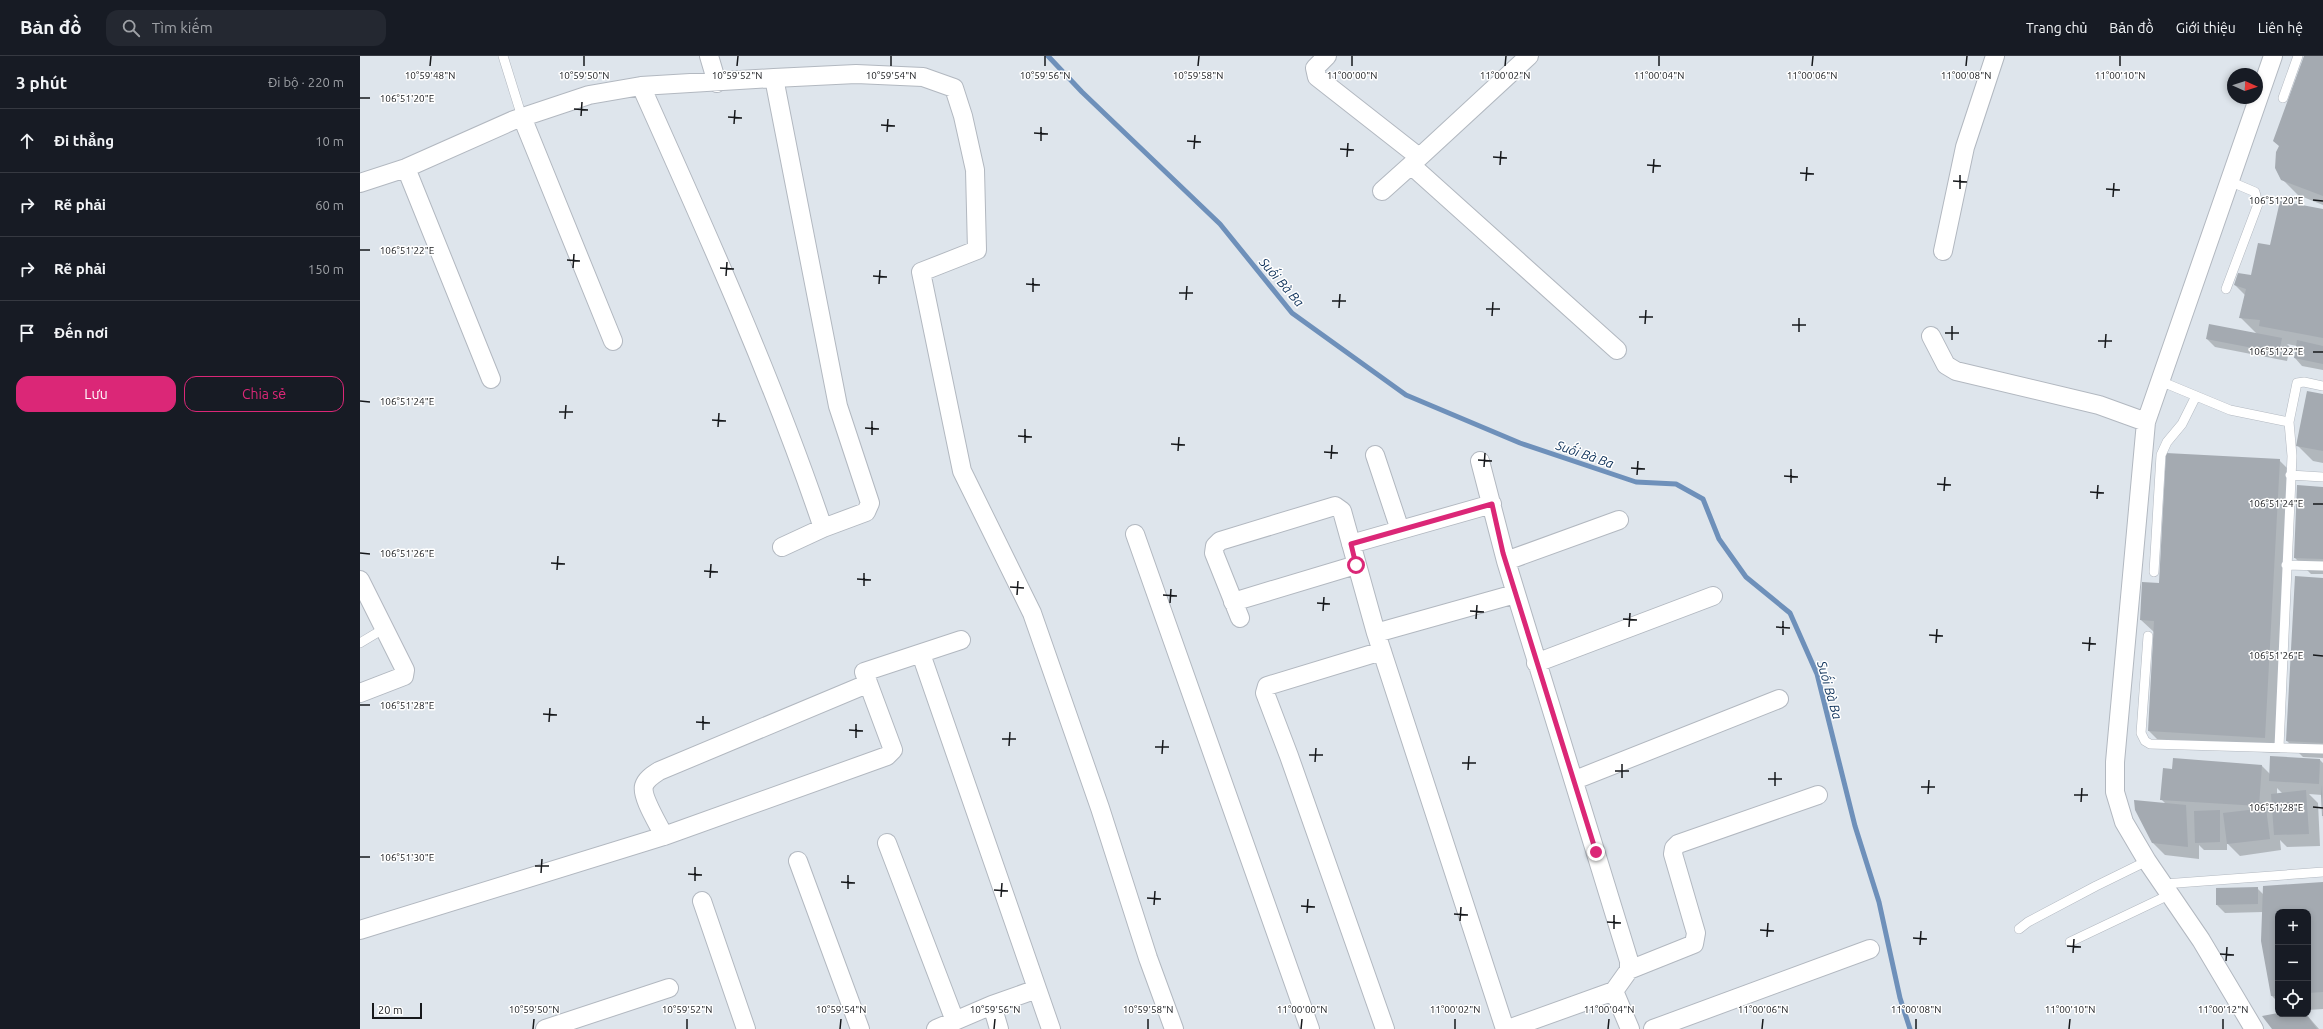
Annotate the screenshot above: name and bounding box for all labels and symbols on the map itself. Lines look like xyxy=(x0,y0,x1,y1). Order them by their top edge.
north arrow xyxy=(2227,68,2263,104)
text: 10°59'48"N xyxy=(405,70,455,81)
text: 10°59'50"N xyxy=(559,70,609,81)
text: 10°59'52"N xyxy=(712,70,762,81)
text: 10°59'54"N xyxy=(866,70,916,81)
text: 10°59'56"N xyxy=(1020,70,1070,81)
text: 10°59'58"N xyxy=(1173,70,1223,81)
text: 11°00'00"N xyxy=(1327,70,1377,81)
text: 11°00'02"N xyxy=(1480,70,1530,81)
text: 11°00'04"N xyxy=(1634,70,1684,81)
text: 11°00'06"N xyxy=(1787,70,1837,81)
text: 11°00'08"N xyxy=(1941,70,1991,81)
text: 11°00'10"N xyxy=(2095,70,2145,81)
text: 106°51'20"E xyxy=(380,93,435,104)
text: 106°51'20"E xyxy=(2249,195,2304,206)
text: 106°51'22"E xyxy=(380,245,435,256)
water label: Suối Bà Ba xyxy=(1256,253,1309,309)
text: 106°51'22"E xyxy=(2249,346,2304,357)
text: 106°51'24"E xyxy=(380,396,435,407)
water label: Suối Bà Ba xyxy=(1553,435,1616,470)
text: 106°51'24"E xyxy=(2249,498,2304,509)
text: 106°51'26"E xyxy=(380,548,435,559)
route start xyxy=(1347,556,1365,574)
text: 106°51'26"E xyxy=(2249,650,2304,661)
water label: Suối Bà Ba xyxy=(1815,658,1847,721)
text: 106°51'28"E xyxy=(380,700,435,711)
text: 106°51'28"E xyxy=(2249,802,2304,813)
route end xyxy=(1587,843,1605,861)
text: 106°51'30"E xyxy=(380,852,435,863)
scale bar xyxy=(372,1001,422,1020)
text: 10°59'50"N xyxy=(509,1004,559,1015)
text: 10°59'52"N xyxy=(662,1004,712,1015)
text: 10°59'54"N xyxy=(816,1004,866,1015)
text: 10°59'56"N xyxy=(970,1004,1020,1015)
text: 10°59'58"N xyxy=(1123,1004,1173,1015)
text: 11°00'00"N xyxy=(1277,1004,1327,1015)
text: 11°00'02"N xyxy=(1430,1004,1480,1015)
text: 11°00'04"N xyxy=(1584,1004,1634,1015)
text: 11°00'06"N xyxy=(1738,1004,1788,1015)
text: 11°00'08"N xyxy=(1891,1004,1941,1015)
text: 11°00'10"N xyxy=(2045,1004,2095,1015)
text: 11°00'12"N xyxy=(2198,1004,2248,1015)

